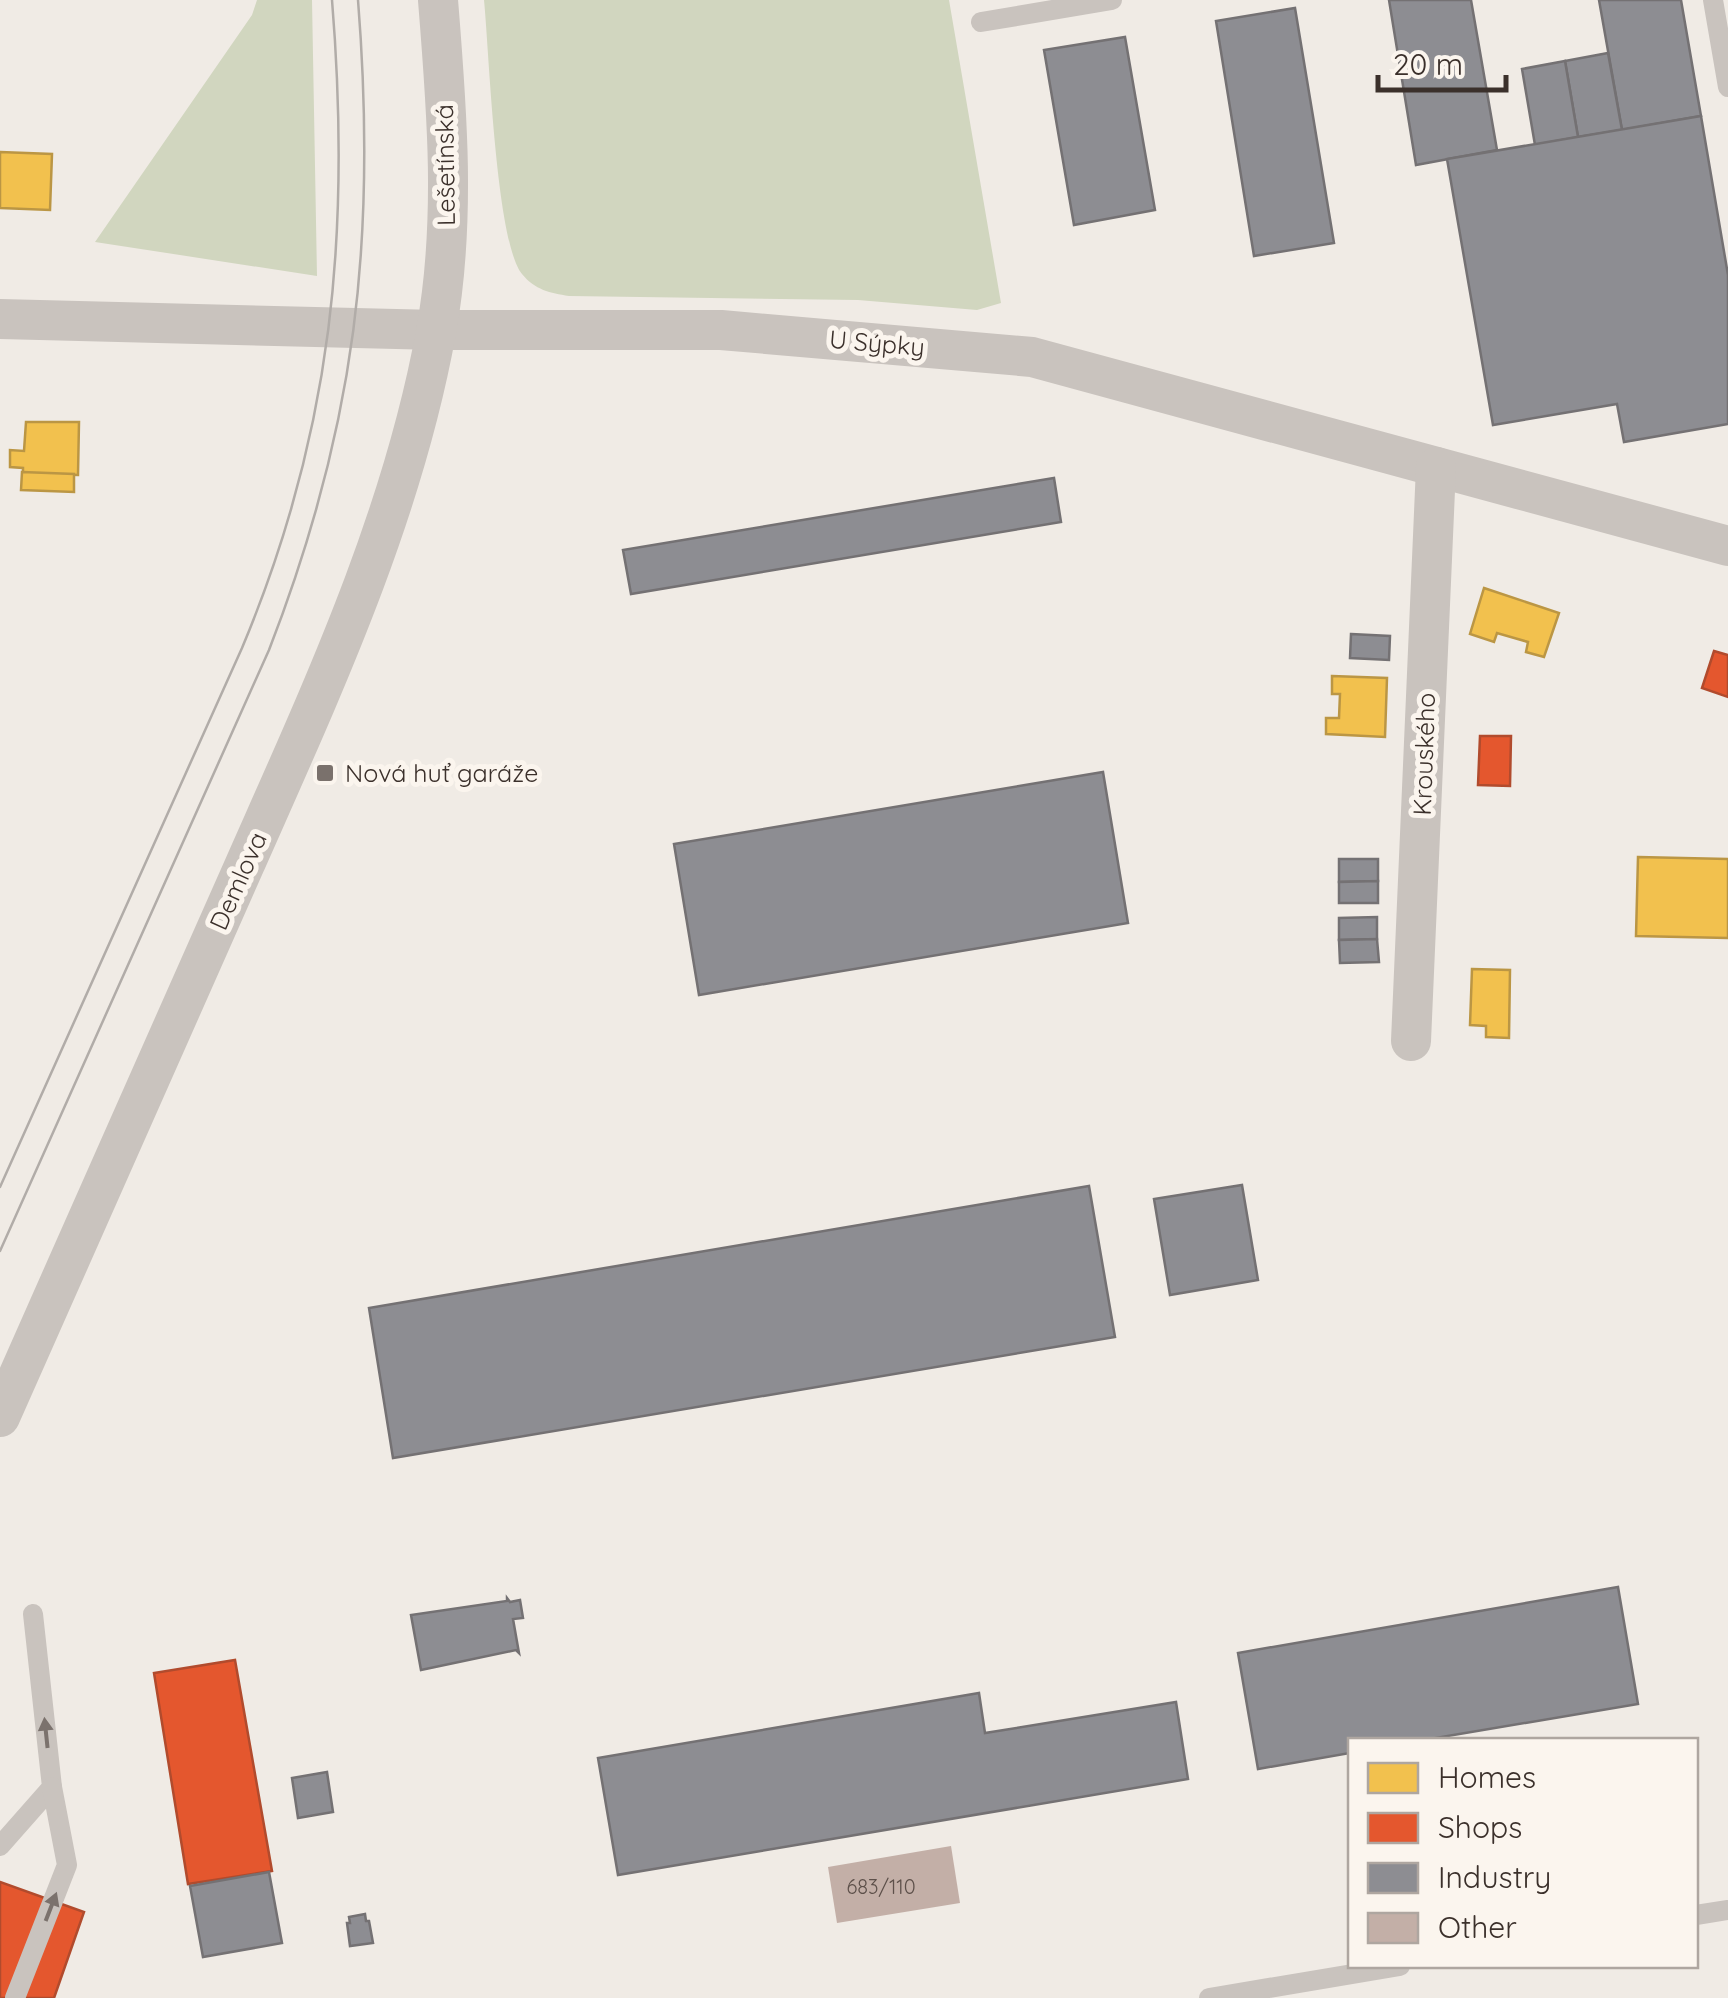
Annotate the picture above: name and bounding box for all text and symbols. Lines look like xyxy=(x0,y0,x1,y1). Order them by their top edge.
scale bar xyxy=(1378,30,1506,92)
text: 20 m xyxy=(1393,45,1463,83)
street label: Lešetínská xyxy=(428,104,461,226)
street label: U Sýpky xyxy=(828,323,926,362)
street label: Krouského xyxy=(1406,692,1441,816)
place label: Nová huť garáže xyxy=(345,757,538,788)
marker: Nová huť garáže xyxy=(314,762,336,784)
street label: Demlova xyxy=(202,827,273,935)
one-way arrow xyxy=(38,1717,54,1748)
legend xyxy=(1348,1738,1698,1968)
text: Homes xyxy=(1438,1758,1536,1796)
text: Shops xyxy=(1438,1808,1522,1846)
text: Industry xyxy=(1438,1858,1551,1896)
house number: 683/110 xyxy=(846,1874,916,1899)
one-way arrow xyxy=(43,1892,59,1922)
text: Other xyxy=(1438,1908,1517,1946)

